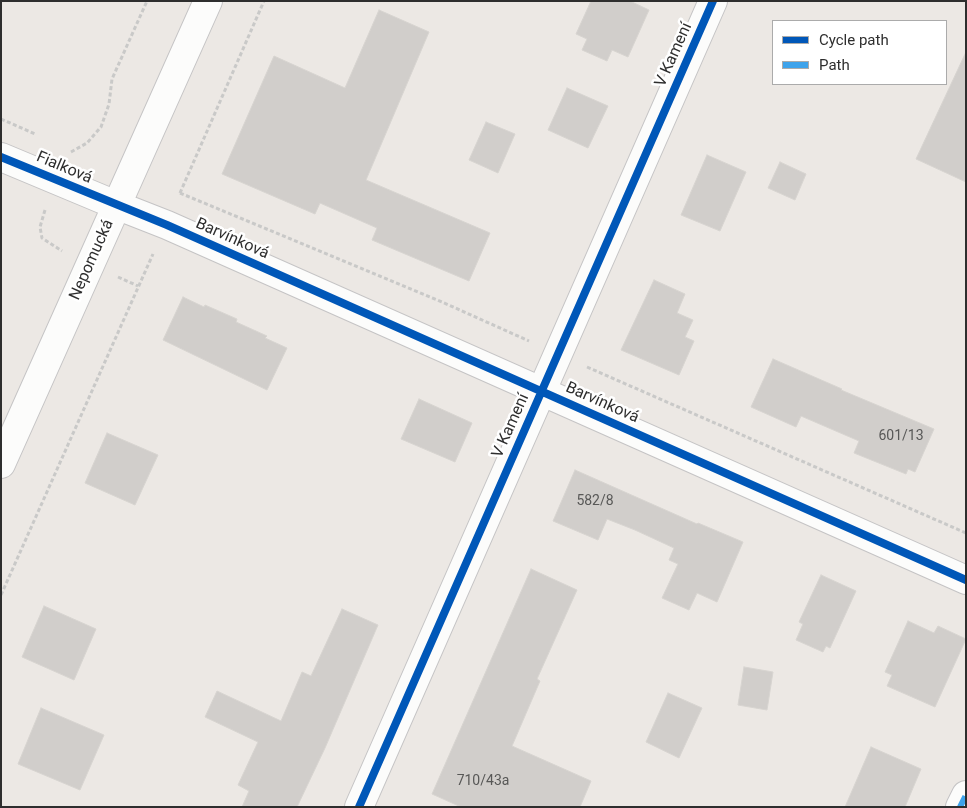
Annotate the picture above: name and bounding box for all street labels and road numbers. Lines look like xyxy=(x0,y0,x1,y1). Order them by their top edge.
street label: V Kamení xyxy=(651,20,697,90)
street label: Fialková xyxy=(33,148,95,188)
street label: Barvínková xyxy=(192,214,272,264)
street label: Nepomucká xyxy=(66,217,118,303)
street label: Barvínková xyxy=(562,378,642,428)
street label: V Kamení xyxy=(488,391,534,461)

